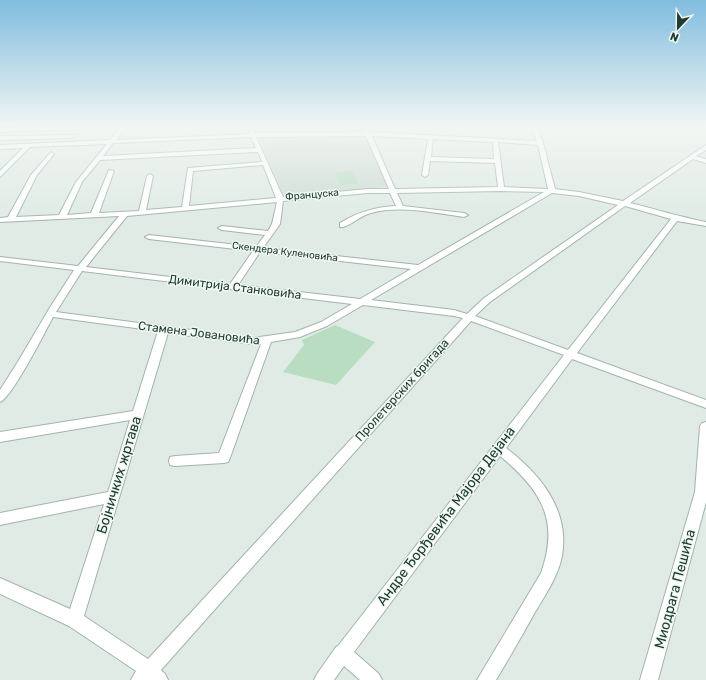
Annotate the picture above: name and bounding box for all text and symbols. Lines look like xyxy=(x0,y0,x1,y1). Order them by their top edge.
north arrow xyxy=(658,8,698,48)
text: N xyxy=(668,29,681,44)
street label: Француска xyxy=(285,187,339,203)
street label: Скендера Куленовића xyxy=(231,240,339,264)
street label: Димитрија Станковића xyxy=(168,272,302,302)
street label: Стамена Јовановића xyxy=(137,319,261,347)
street label: Пролетерских бригада xyxy=(352,336,452,444)
street label: Бојничких жртава xyxy=(93,414,145,536)
street label: Андре Ђорђевића Мајора Дејана xyxy=(373,423,519,609)
street label: Миодрага Пешића xyxy=(651,527,699,651)

